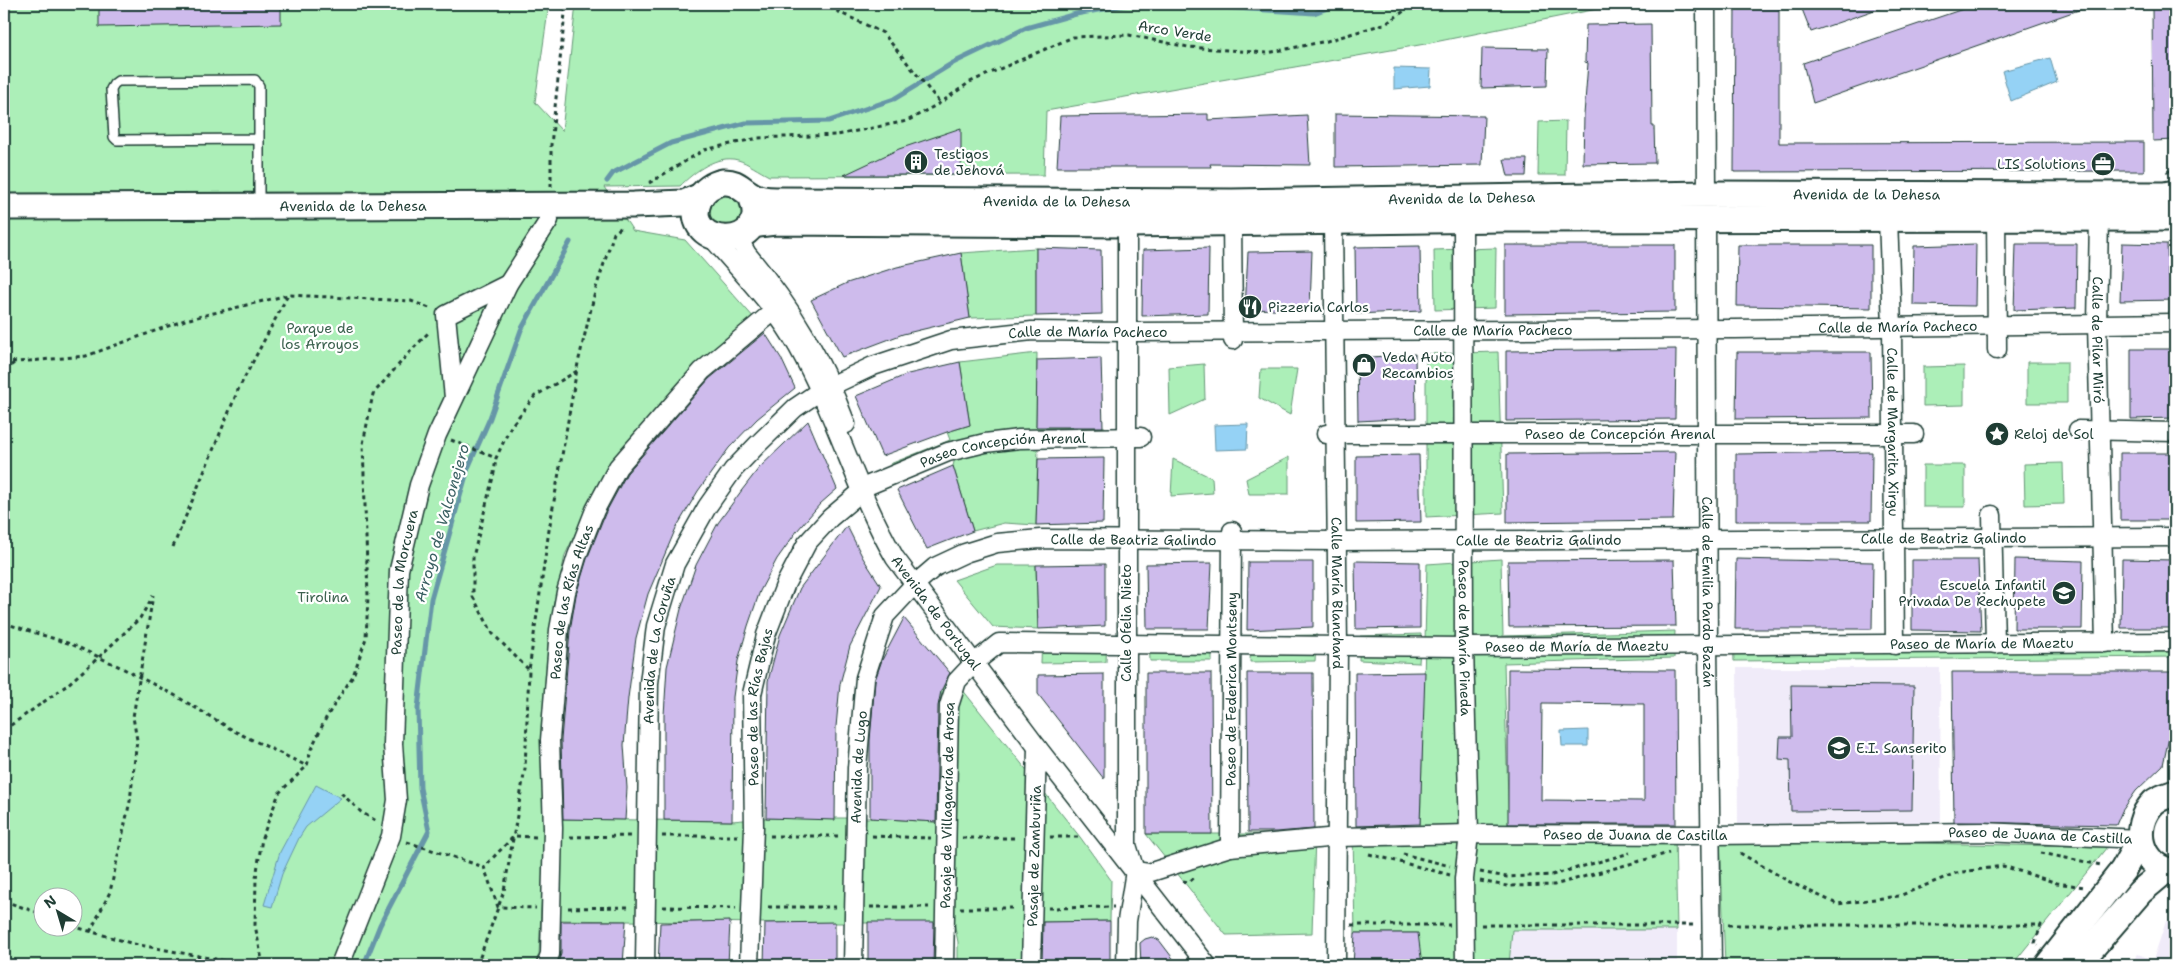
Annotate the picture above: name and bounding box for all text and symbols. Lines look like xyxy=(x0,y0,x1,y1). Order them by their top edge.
street label: Arco Verde xyxy=(1137,16,1213,46)
place label: Testigos de Jehová xyxy=(934,145,1005,179)
building icon: Testigos de Jehová xyxy=(903,149,929,175)
office icon: LIS Solutions xyxy=(2090,151,2116,177)
place label: LIS Solutions xyxy=(1997,155,2086,173)
street label: Avenida de la Dehesa xyxy=(1793,185,1940,204)
street label: Avenida de la Dehesa xyxy=(1388,188,1536,208)
street label: Avenida de la Dehesa xyxy=(983,192,1131,211)
street label: Avenida de la Dehesa xyxy=(279,197,427,215)
street label: Calle de Pilar Miró xyxy=(2088,276,2108,404)
restaurant icon: Pizzeria Carlos xyxy=(1237,294,1263,320)
place label: Pizzeria Carlos xyxy=(1268,298,1369,316)
street label: Calle de María Pacheco xyxy=(1818,317,1978,337)
park label: Parque de los Arroyos xyxy=(281,319,359,353)
street label: Calle de María Pacheco xyxy=(1413,321,1573,340)
street label: Calle de María Pacheco xyxy=(1007,322,1168,343)
street label: Calle de Margarita Xirgu xyxy=(1883,347,1903,517)
place label: Veda Auto Recambios xyxy=(1382,348,1454,382)
shop icon: Veda Auto Recambios xyxy=(1351,352,1377,378)
place icon: Reloj de Sol xyxy=(1984,421,2010,447)
street label: Paseo de Concepción Arenal xyxy=(1525,425,1716,443)
place label: Reloj de Sol xyxy=(2014,425,2094,443)
street label: Paseo Concepción Arenal xyxy=(917,429,1087,472)
water label: Arroyo de Valconejero xyxy=(410,442,474,604)
street label: Calle de Emilia Pardo Bazán xyxy=(1698,496,1718,688)
street label: Paseo de la Morcuera xyxy=(387,507,422,655)
street label: Calle María Blanchard xyxy=(1327,517,1347,669)
street label: Paseo de las Rías Altas xyxy=(546,522,598,680)
street label: Calle de Beatriz Galindo xyxy=(1861,529,2026,548)
street label: Calle de Beatriz Galindo xyxy=(1051,530,1216,549)
street label: Calle de Beatriz Galindo xyxy=(1456,531,1621,549)
street label: Avenida de Portugal xyxy=(887,552,985,674)
street label: Paseo de María Pineda xyxy=(1455,560,1475,717)
street label: Calle Ofelia Nieto xyxy=(1117,564,1135,682)
street label: Avenida de La Coruña xyxy=(639,574,680,724)
place label: Escuela Infantil Privada De Rechupete xyxy=(1898,576,2047,610)
school or university icon: Escuela Infantil Privada De Rechupete xyxy=(2051,580,2077,606)
park label: Tirolina xyxy=(297,588,349,606)
street label: Paseo de Federica Montseny xyxy=(1221,592,1241,786)
street label: Paseo de las Rías Bajas xyxy=(743,625,777,786)
street label: Paseo de María de Maeztu xyxy=(1890,634,2074,653)
street label: Paseo de María de Maeztu xyxy=(1485,637,1669,656)
street label: Pasaje de Villagarcía de Arosa xyxy=(936,699,959,909)
street label: Avenida de Lugo xyxy=(847,710,871,824)
school or university icon: E.I. Sanserito xyxy=(1826,735,1852,761)
place label: E.I. Sanserito xyxy=(1856,739,1947,757)
street label: Pasaje de Zamburiña xyxy=(1023,785,1045,927)
street label: Paseo de Juana de Castilla xyxy=(1948,823,2133,848)
street label: Paseo de Juana de Castilla xyxy=(1543,825,1728,844)
north arrow xyxy=(32,886,82,936)
text: N xyxy=(40,891,60,912)

